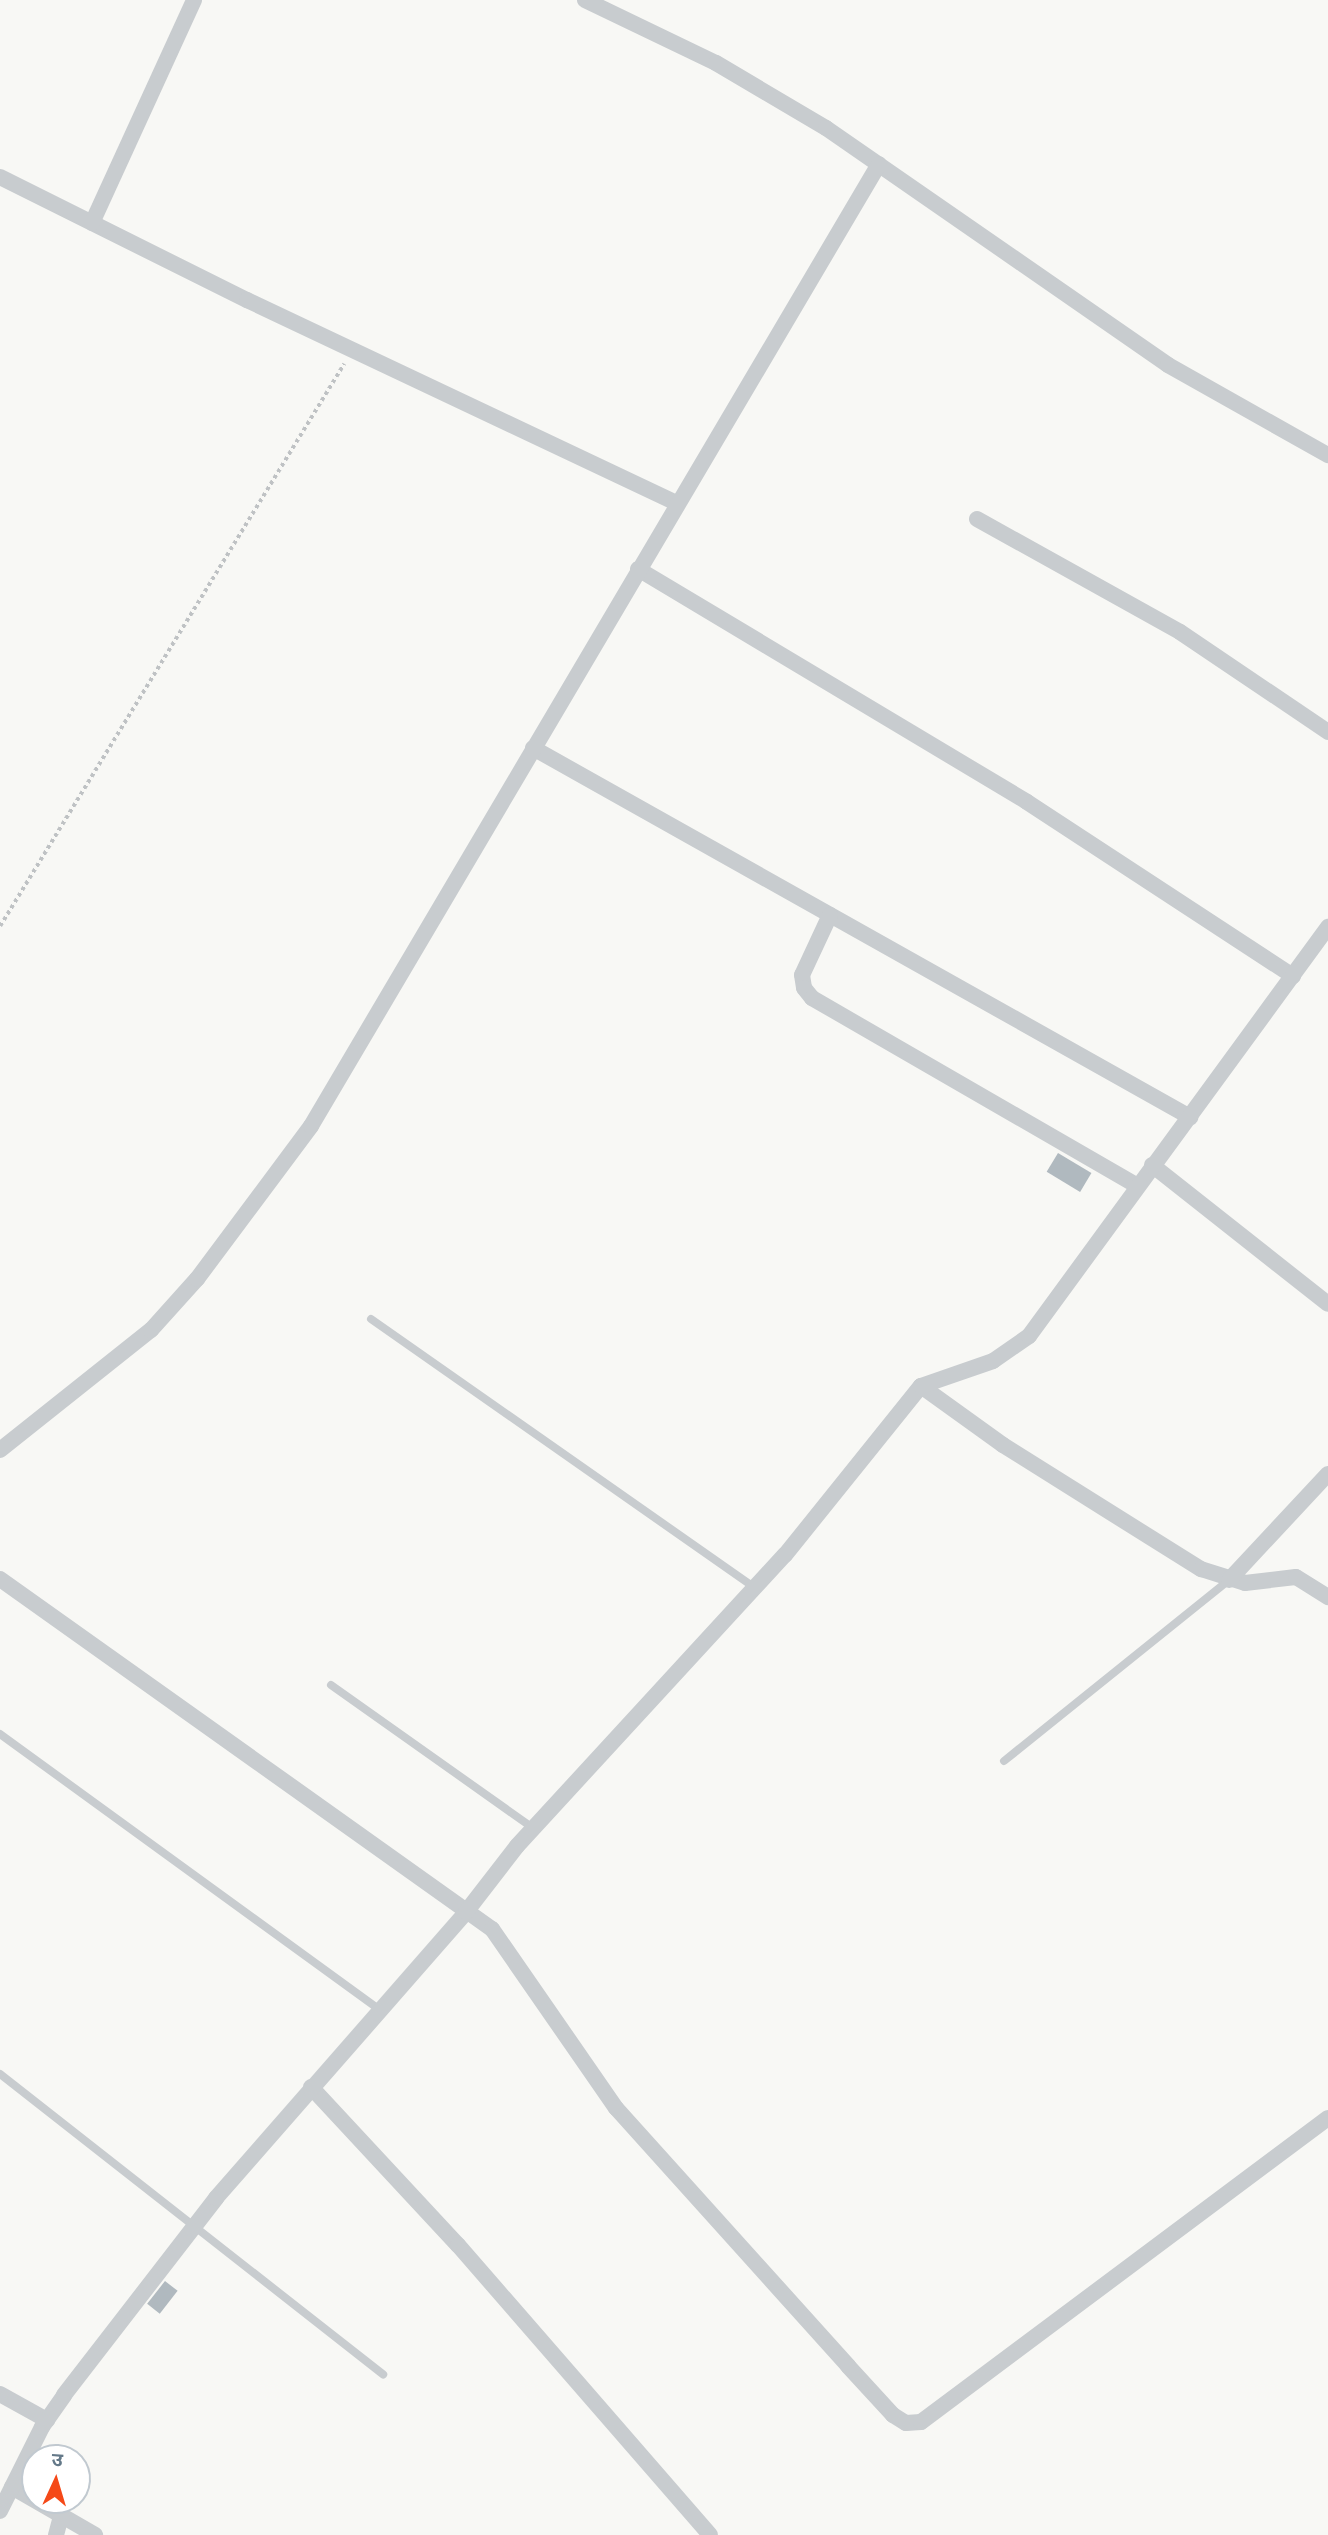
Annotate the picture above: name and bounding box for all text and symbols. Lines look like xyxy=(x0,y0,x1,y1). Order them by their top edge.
north arrow xyxy=(21,2444,91,2514)
text: उ xyxy=(51,2448,64,2471)

